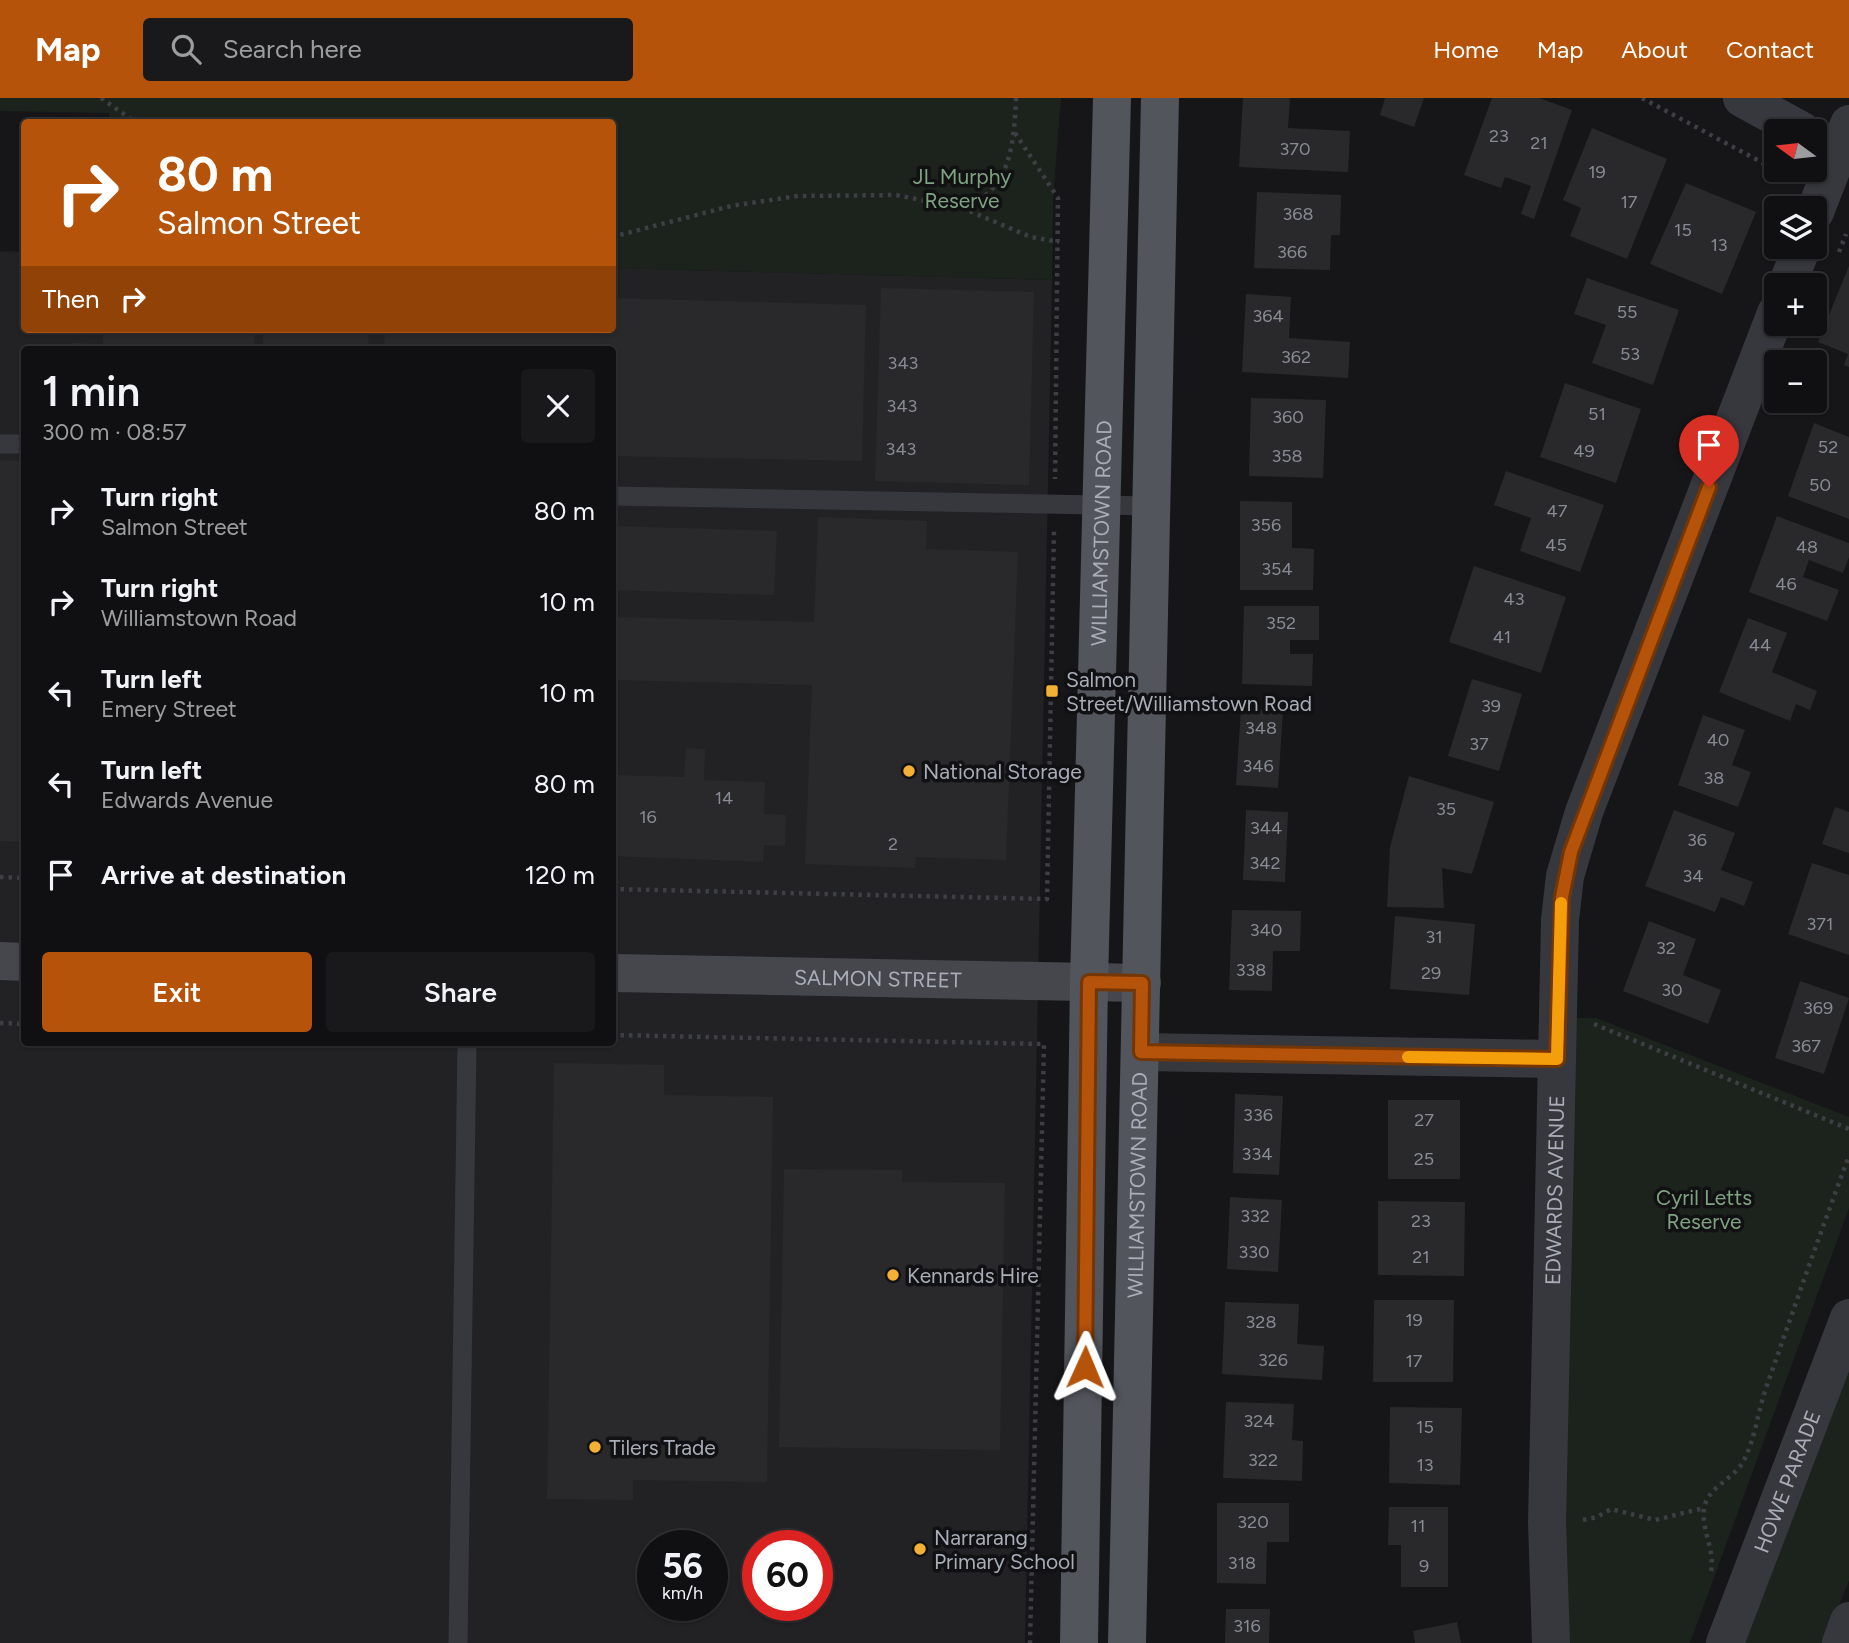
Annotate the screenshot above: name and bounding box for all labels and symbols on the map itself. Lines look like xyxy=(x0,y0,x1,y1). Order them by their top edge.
north arrow xyxy=(1764,119,1827,182)
house number: 23 xyxy=(1489,125,1509,147)
house number: 21 xyxy=(1530,132,1548,154)
house number: 370 xyxy=(1280,138,1311,160)
house number: 19 xyxy=(1588,161,1606,183)
park label: JL Murphy Reserve xyxy=(913,164,1011,213)
house number: 17 xyxy=(1620,191,1638,213)
house number: 368 xyxy=(1282,203,1314,225)
house number: 15 xyxy=(1674,219,1692,241)
house number: 13 xyxy=(1710,234,1728,256)
house number: 366 xyxy=(1277,241,1307,263)
house number: 55 xyxy=(1617,301,1637,323)
house number: 364 xyxy=(1252,305,1284,327)
house number: 53 xyxy=(1620,343,1640,365)
house number: 362 xyxy=(1281,346,1311,368)
house number: 343 xyxy=(888,352,918,374)
house number: 343 xyxy=(887,395,917,417)
house number: 51 xyxy=(1588,403,1606,425)
house number: 360 xyxy=(1272,406,1304,428)
pin xyxy=(1679,415,1739,487)
street label: WILLIAMSTOWN ROAD xyxy=(1085,420,1116,646)
house number: 52 xyxy=(1818,436,1838,458)
house number: 343 xyxy=(886,438,916,460)
house number: 49 xyxy=(1573,440,1595,462)
house number: 358 xyxy=(1271,445,1303,467)
house number: 50 xyxy=(1809,474,1831,496)
house number: 47 xyxy=(1547,500,1568,522)
house number: 356 xyxy=(1251,514,1281,536)
house number: 45 xyxy=(1545,534,1567,556)
house number: 48 xyxy=(1796,536,1818,558)
house number: 354 xyxy=(1261,558,1293,580)
house number: 46 xyxy=(1775,573,1797,595)
house number: 43 xyxy=(1504,588,1524,610)
house number: 352 xyxy=(1266,612,1296,634)
house number: 41 xyxy=(1493,626,1511,648)
house number: 44 xyxy=(1749,634,1771,656)
place label: Salmon Street/Williamstown Road xyxy=(1066,667,1312,716)
marker: Salmon Street/Williamstown Road xyxy=(1044,683,1060,699)
house number: 39 xyxy=(1481,695,1501,717)
house number: 348 xyxy=(1245,717,1277,739)
house number: 40 xyxy=(1707,729,1729,751)
house number: 37 xyxy=(1469,733,1489,755)
house number: 346 xyxy=(1242,755,1274,777)
place label: National Storage xyxy=(923,759,1082,784)
marker: National Storage xyxy=(901,763,917,779)
house number: 38 xyxy=(1704,767,1724,789)
house number: 14 xyxy=(715,787,733,809)
house number: 35 xyxy=(1436,798,1456,820)
house number: 16 xyxy=(639,806,657,828)
house number: 344 xyxy=(1250,817,1282,839)
house number: 36 xyxy=(1687,829,1707,851)
house number: 2 xyxy=(888,833,898,855)
house number: 342 xyxy=(1249,852,1281,874)
house number: 34 xyxy=(1683,865,1703,887)
house number: 371 xyxy=(1807,913,1833,935)
house number: 340 xyxy=(1250,919,1282,941)
house number: 31 xyxy=(1425,926,1443,948)
house number: 32 xyxy=(1656,937,1676,959)
house number: 338 xyxy=(1236,959,1266,981)
house number: 29 xyxy=(1421,962,1441,984)
street label: SALMON STREET xyxy=(794,964,962,992)
house number: 30 xyxy=(1661,979,1683,1001)
house number: 369 xyxy=(1803,997,1833,1019)
house number: 367 xyxy=(1791,1035,1821,1057)
street label: WILLIAMSTOWN ROAD xyxy=(1122,1072,1152,1298)
street label: EDWARDS AVENUE xyxy=(1540,1095,1569,1285)
house number: 336 xyxy=(1243,1104,1273,1126)
house number: 27 xyxy=(1414,1109,1434,1131)
house number: 334 xyxy=(1242,1143,1272,1165)
house number: 25 xyxy=(1414,1148,1434,1170)
park label: Cyril Letts Reserve xyxy=(1656,1185,1752,1234)
house number: 332 xyxy=(1240,1205,1270,1227)
house number: 23 xyxy=(1411,1210,1431,1232)
house number: 330 xyxy=(1238,1241,1270,1263)
house number: 21 xyxy=(1412,1246,1430,1268)
place label: Kennards Hire xyxy=(907,1263,1039,1288)
marker: Kennards Hire xyxy=(885,1267,901,1283)
house number: 19 xyxy=(1405,1309,1423,1331)
house number: 328 xyxy=(1246,1311,1276,1333)
position arrow xyxy=(1048,1330,1122,1404)
house number: 326 xyxy=(1258,1349,1288,1371)
house number: 17 xyxy=(1405,1350,1423,1372)
street label: HOWE PARADE xyxy=(1748,1407,1825,1556)
house number: 324 xyxy=(1243,1410,1275,1432)
house number: 15 xyxy=(1416,1416,1434,1438)
place label: Tilers Trade xyxy=(609,1435,716,1460)
marker: Tilers Trade xyxy=(587,1439,603,1455)
house number: 322 xyxy=(1248,1449,1278,1471)
house number: 13 xyxy=(1416,1454,1434,1476)
house number: 320 xyxy=(1237,1511,1269,1533)
house number: 11 xyxy=(1411,1515,1425,1537)
place label: Narrarang Primary School xyxy=(934,1525,1075,1574)
speed limit sign: 60 xyxy=(742,1530,833,1621)
marker: Narrarang Primary School xyxy=(912,1541,928,1557)
house number: 318 xyxy=(1228,1552,1256,1574)
house number: 9 xyxy=(1419,1555,1429,1577)
house number: 316 xyxy=(1233,1615,1261,1637)

